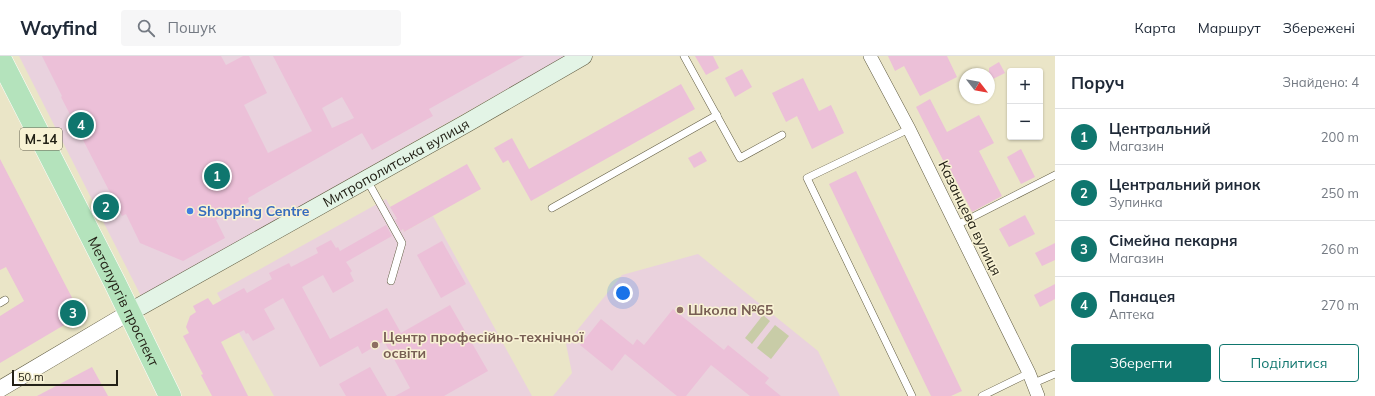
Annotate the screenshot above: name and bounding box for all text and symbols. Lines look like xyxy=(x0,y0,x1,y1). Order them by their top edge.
search box xyxy=(121,10,401,46)
text: Wayfind xyxy=(20,16,97,40)
icon: search xyxy=(135,17,157,39)
text: Пошук xyxy=(167,18,216,37)
text: Карта xyxy=(1135,19,1176,37)
text: Маршрут xyxy=(1198,19,1261,37)
text: Збережені xyxy=(1283,19,1355,37)
north arrow xyxy=(959,68,995,104)
map controls xyxy=(1007,68,1043,140)
button: + xyxy=(1007,68,1043,104)
text: Поруч xyxy=(1071,72,1124,93)
text: Знайдено: 4 xyxy=(1282,74,1359,90)
button: − xyxy=(1007,104,1043,140)
pin: 4 xyxy=(68,110,94,140)
street label: Митрополитська вулиця xyxy=(320,115,472,211)
text: Центральний xyxy=(1109,119,1211,138)
road number: М-14 xyxy=(20,128,62,150)
text: 1 xyxy=(1080,129,1088,145)
text: 200 m xyxy=(1321,129,1359,145)
text: Магазин xyxy=(1109,138,1164,154)
street label: Казанцева вулиця xyxy=(934,158,1006,278)
pin: 1 xyxy=(204,161,230,191)
text: Центральний ринок xyxy=(1109,175,1260,194)
text: 2 xyxy=(1080,185,1088,201)
text: 250 m xyxy=(1321,185,1359,201)
pin: 2 xyxy=(93,192,119,222)
text: Зупинка xyxy=(1109,194,1163,210)
place label: Shopping Centre xyxy=(198,202,310,220)
marker: Shopping Centre xyxy=(185,206,195,216)
text: Сімейна пекарня xyxy=(1109,231,1237,250)
street label: Металургів проспект xyxy=(84,234,163,370)
text: 3 xyxy=(1080,241,1088,257)
text: 260 m xyxy=(1321,241,1359,257)
text: Магазин xyxy=(1109,250,1164,266)
your location xyxy=(613,283,633,303)
text: Панацея xyxy=(1109,287,1175,306)
text: 4 xyxy=(1080,297,1088,313)
text: 270 m xyxy=(1321,297,1359,313)
pin: 3 xyxy=(60,298,86,328)
place label: Школа №65 xyxy=(688,301,773,319)
marker: Школа №65 xyxy=(675,305,685,315)
text: Аптека xyxy=(1109,306,1154,322)
place label: Центр професійно-технічної освіти xyxy=(383,328,585,362)
marker: Центр професійно-технічної освіти xyxy=(370,340,380,350)
button: Зберегти xyxy=(1071,344,1211,382)
button: Поділитися xyxy=(1219,344,1359,382)
scale bar xyxy=(12,368,118,387)
text: 50 m xyxy=(18,370,44,384)

